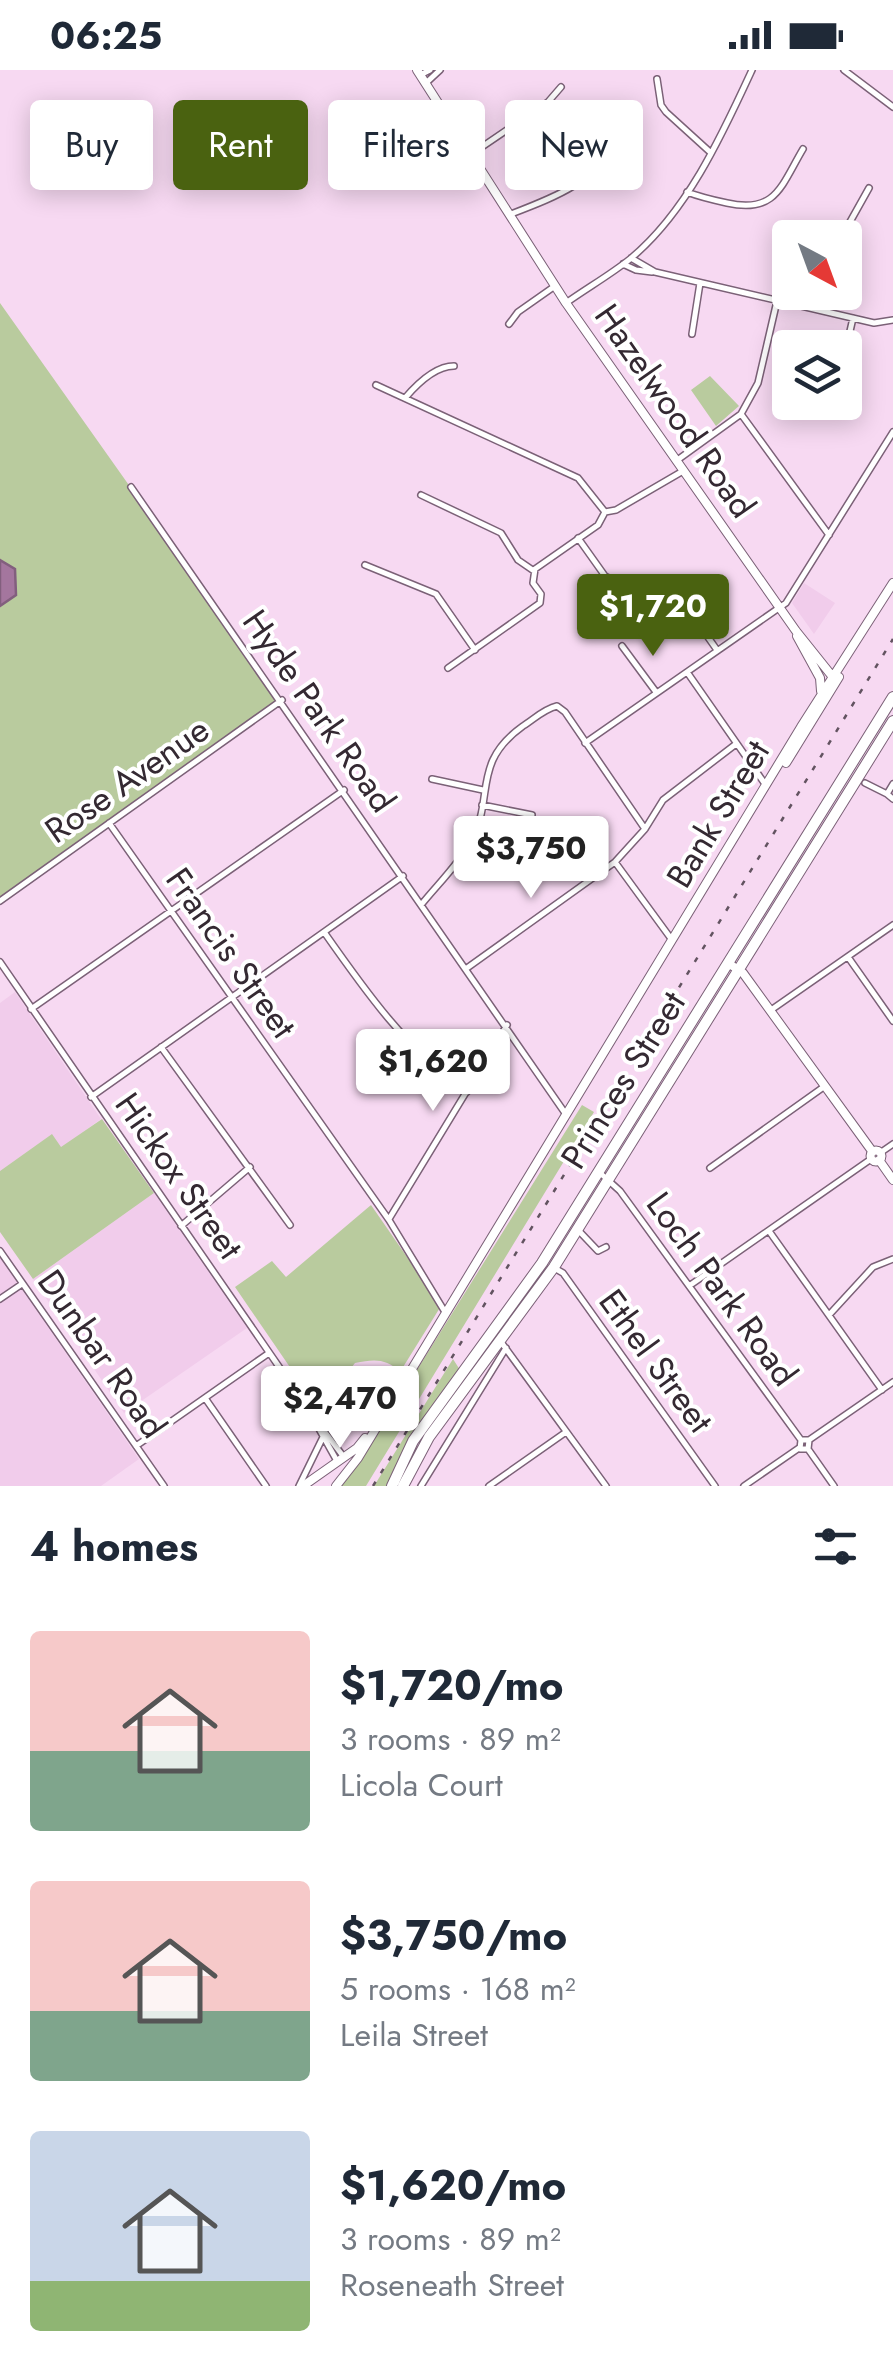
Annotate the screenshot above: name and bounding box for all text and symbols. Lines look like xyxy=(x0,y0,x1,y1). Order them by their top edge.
text: 06:25 xyxy=(50,8,162,63)
chip: Buy xyxy=(30,100,153,190)
chip: Rent xyxy=(173,100,308,190)
chip: Filters xyxy=(328,100,485,190)
chip: New xyxy=(505,100,643,190)
north arrow xyxy=(772,220,862,310)
map controls xyxy=(772,220,862,420)
street label: Hazelwood Road xyxy=(583,294,767,528)
button: layers xyxy=(772,330,862,420)
pin: $1,720 xyxy=(572,574,734,659)
text: $1,720 xyxy=(599,583,707,629)
street label: Hyde Park Road xyxy=(230,599,408,823)
street label: Rose Avenue xyxy=(35,705,219,855)
street label: Bank Street xyxy=(654,730,782,897)
pin: $3,750 xyxy=(450,816,612,901)
text: $3,750 xyxy=(476,825,586,871)
street label: Francis Street xyxy=(154,858,309,1049)
street label: Princes Street xyxy=(549,981,698,1178)
pin: $1,620 xyxy=(352,1029,514,1114)
text: $1,620 xyxy=(378,1038,488,1084)
street label: Hickox Street xyxy=(103,1083,255,1270)
street label: Loch Park Road xyxy=(635,1182,809,1396)
street label: Dunbar Road xyxy=(25,1260,179,1448)
street label: Ethel Street xyxy=(587,1279,725,1443)
pin: $2,470 xyxy=(259,1366,421,1451)
text: $2,470 xyxy=(283,1375,397,1421)
text: 4 homes xyxy=(30,1516,198,1577)
icon: filters xyxy=(808,1519,863,1574)
text: $1,720/mo xyxy=(340,1655,564,1716)
icon: home xyxy=(110,1671,230,1791)
text: 3 rooms · 89 m² xyxy=(340,1716,561,1762)
text: Licola Court xyxy=(340,1762,503,1808)
text: $3,750/mo xyxy=(340,1905,567,1966)
icon: home xyxy=(110,1921,230,2041)
text: 5 rooms · 168 m² xyxy=(340,1966,576,2012)
text: Leila Street xyxy=(340,2012,488,2058)
text: $1,620/mo xyxy=(340,2155,566,2216)
icon: home xyxy=(110,2171,230,2291)
text: 3 rooms · 89 m² xyxy=(340,2216,561,2262)
text: Roseneath Street xyxy=(340,2262,564,2308)

